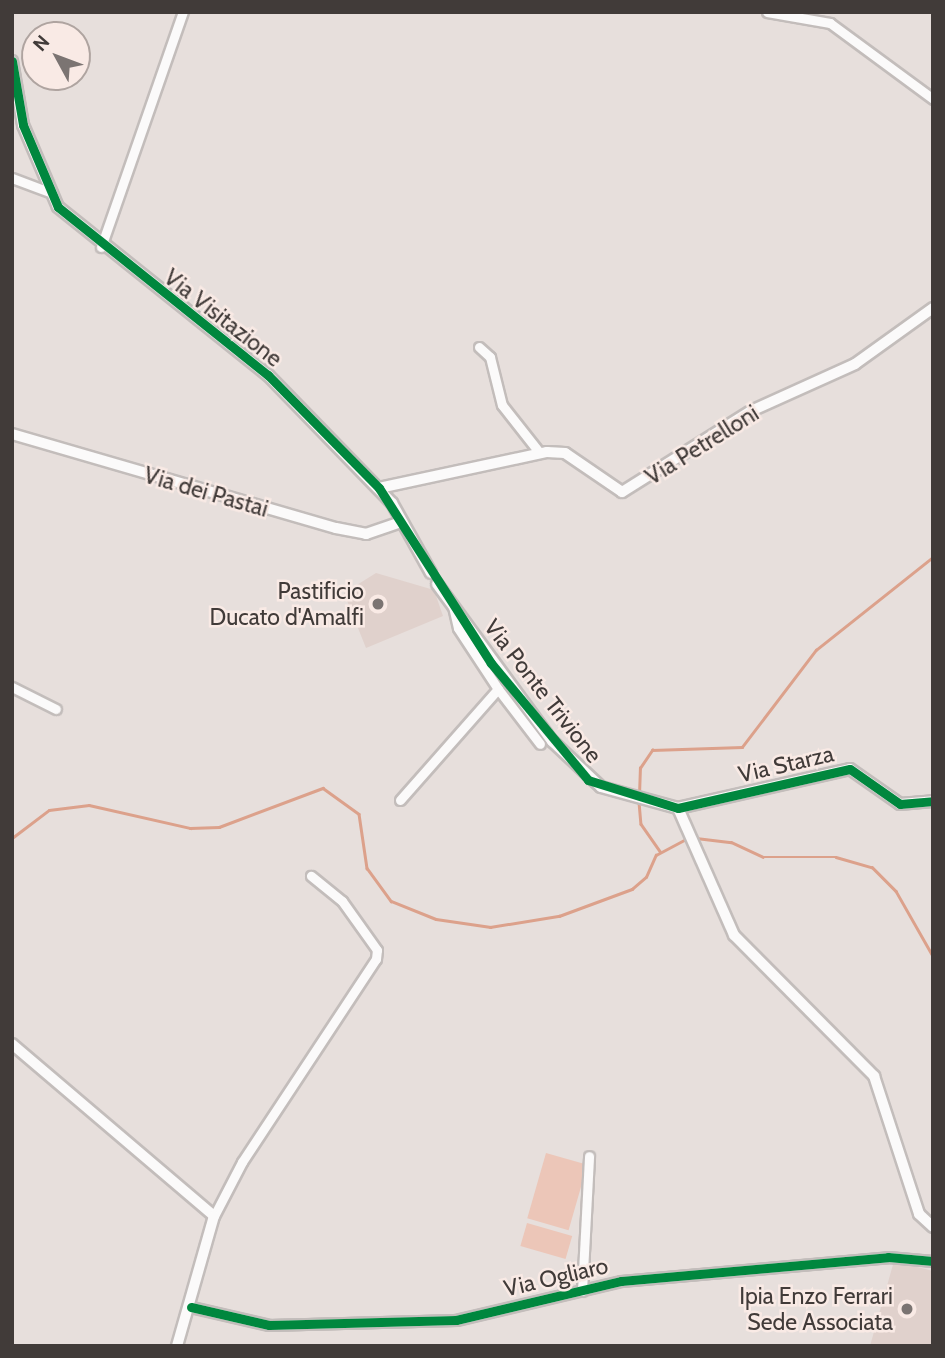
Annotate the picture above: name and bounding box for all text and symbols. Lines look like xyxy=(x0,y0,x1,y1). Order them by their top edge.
north arrow xyxy=(21,21,91,91)
text: N xyxy=(28,31,54,56)
street label: Via Visitazione xyxy=(158,263,288,373)
street label: Via Petrelloni xyxy=(640,399,764,491)
street label: Via dei Pastai xyxy=(141,461,271,523)
place label: Pastificio Ducato d'Amalfi xyxy=(210,577,364,631)
marker: Pastificio Ducato d'Amalfi xyxy=(370,596,386,612)
street label: Via Ponte Trivione xyxy=(478,614,608,768)
street label: Via Starza xyxy=(736,740,836,788)
street label: Via Ogliaro xyxy=(501,1252,611,1302)
place label: Ipia Enzo Ferrari Sede Associata xyxy=(739,1282,893,1336)
marker: Ipia Enzo Ferrari Sede Associata xyxy=(899,1301,915,1317)

